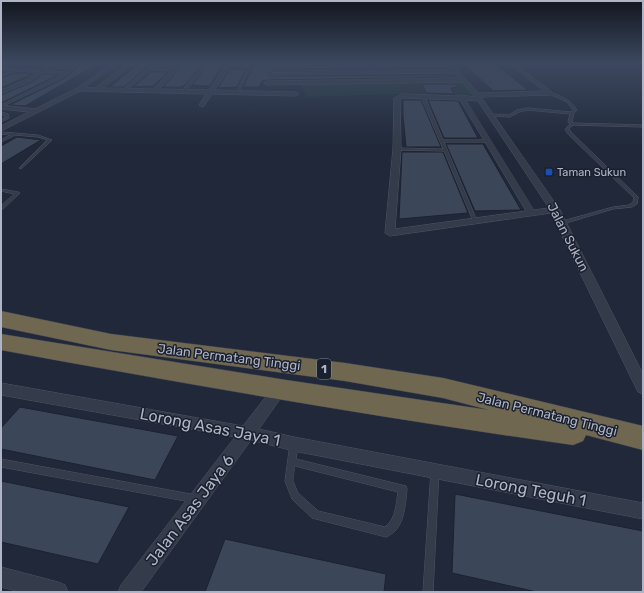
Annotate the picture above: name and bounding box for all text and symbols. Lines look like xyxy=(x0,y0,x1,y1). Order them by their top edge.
place label: Taman Sukun xyxy=(557,166,626,179)
marker: Taman Sukun xyxy=(544,167,554,177)
street label: Jalan Sukun xyxy=(544,200,592,274)
street label: Jalan Permatang Tinggi xyxy=(157,341,301,374)
road number: 1 xyxy=(317,359,331,379)
street label: Jalan Permatang Tinggi xyxy=(475,389,619,440)
street label: Lorong Asas Jaya 1 xyxy=(138,404,282,450)
street label: Jalan Asas Jaya 6 xyxy=(142,450,238,569)
street label: Lorong Teguh 1 xyxy=(474,470,588,510)

